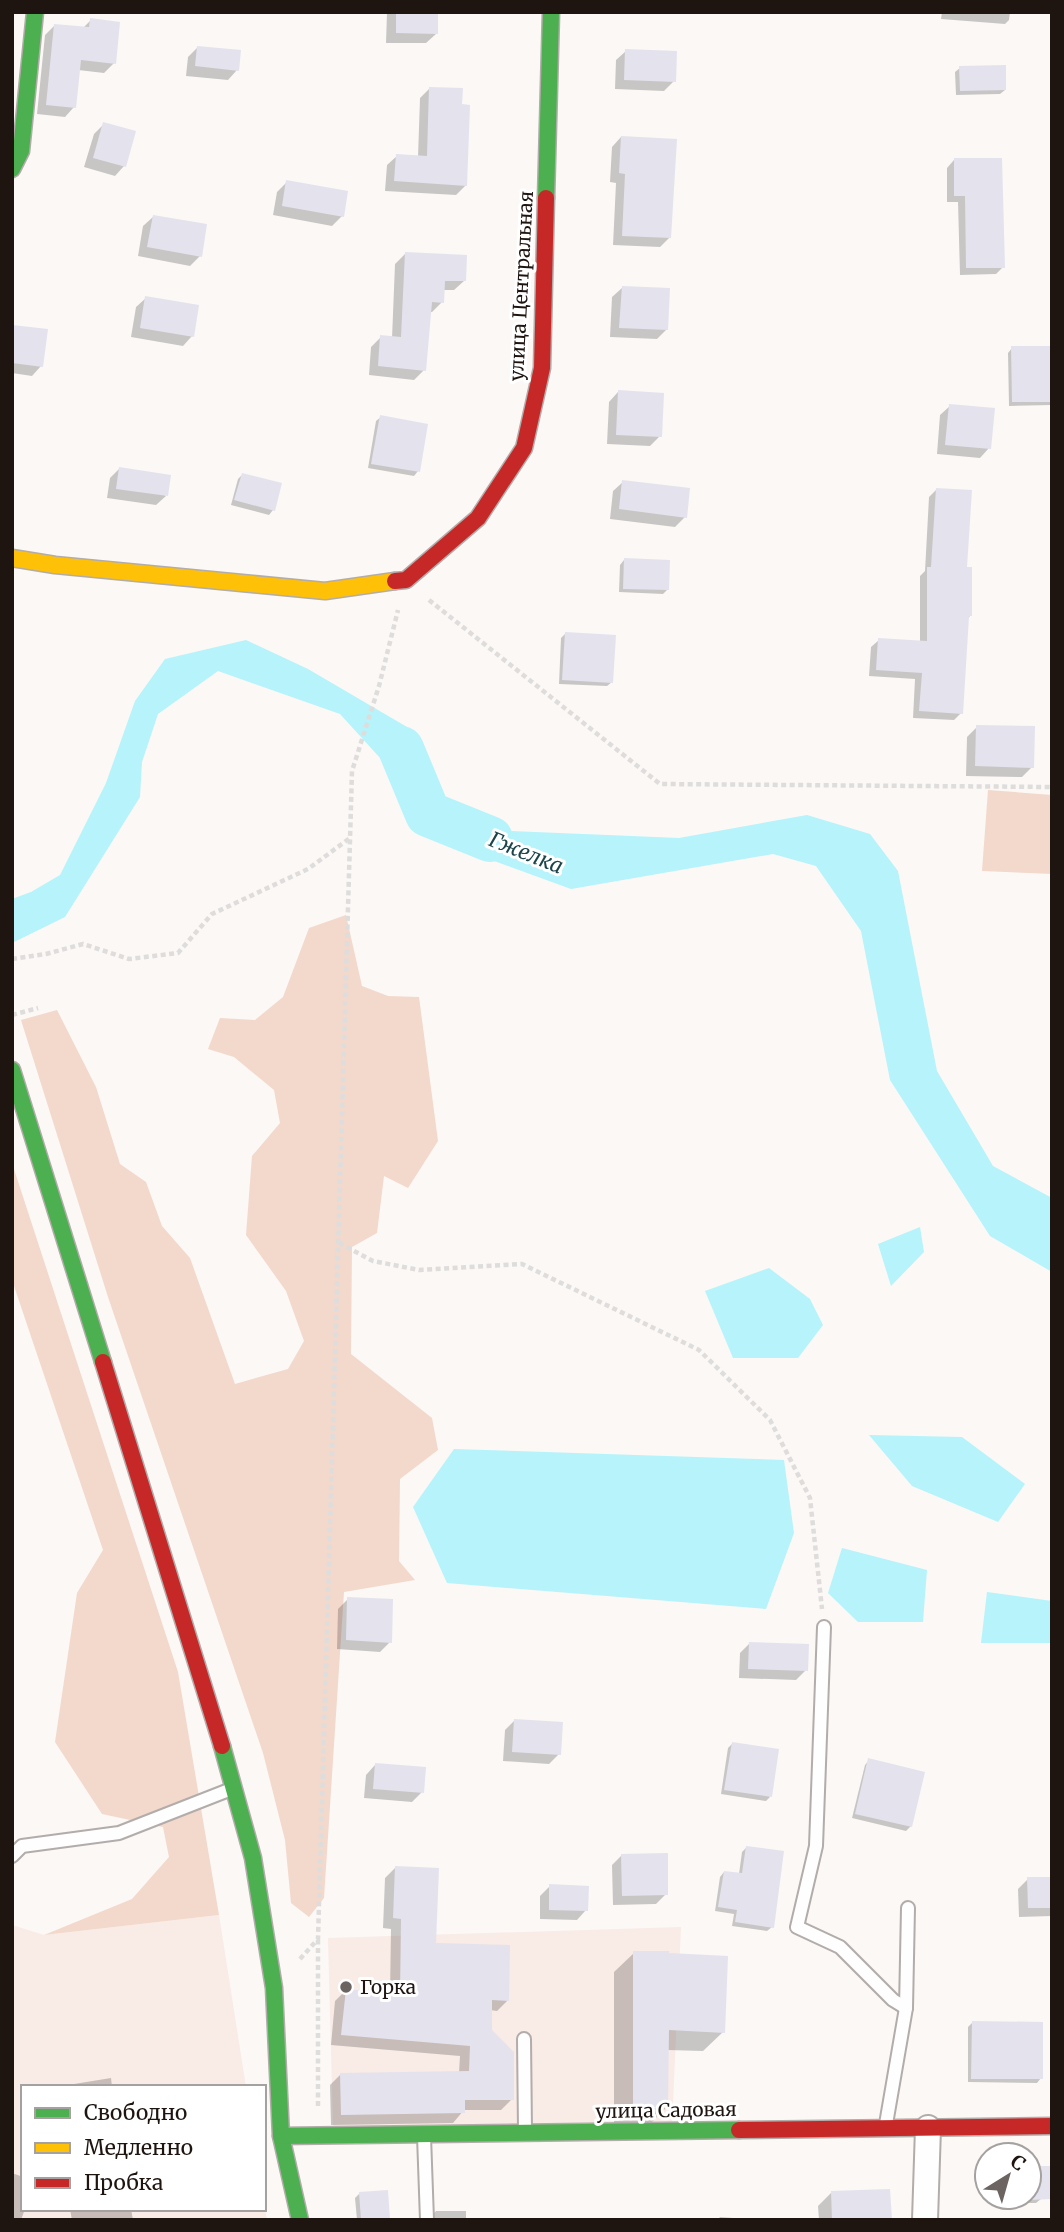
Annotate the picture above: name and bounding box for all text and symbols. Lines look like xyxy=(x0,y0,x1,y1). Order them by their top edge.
street label: улица Центральная xyxy=(504,190,538,382)
water label: Гжелка xyxy=(485,825,567,880)
place label: Горка xyxy=(360,1975,416,1999)
marker: Горка xyxy=(338,1979,354,1995)
legend xyxy=(21,2085,266,2211)
street label: улица Садовая xyxy=(595,2097,737,2123)
text: Свободно xyxy=(84,2099,187,2126)
text: Медленно xyxy=(84,2134,193,2161)
north arrow xyxy=(973,2141,1043,2211)
text: С xyxy=(1006,2149,1030,2176)
text: Пробка xyxy=(84,2169,163,2196)

